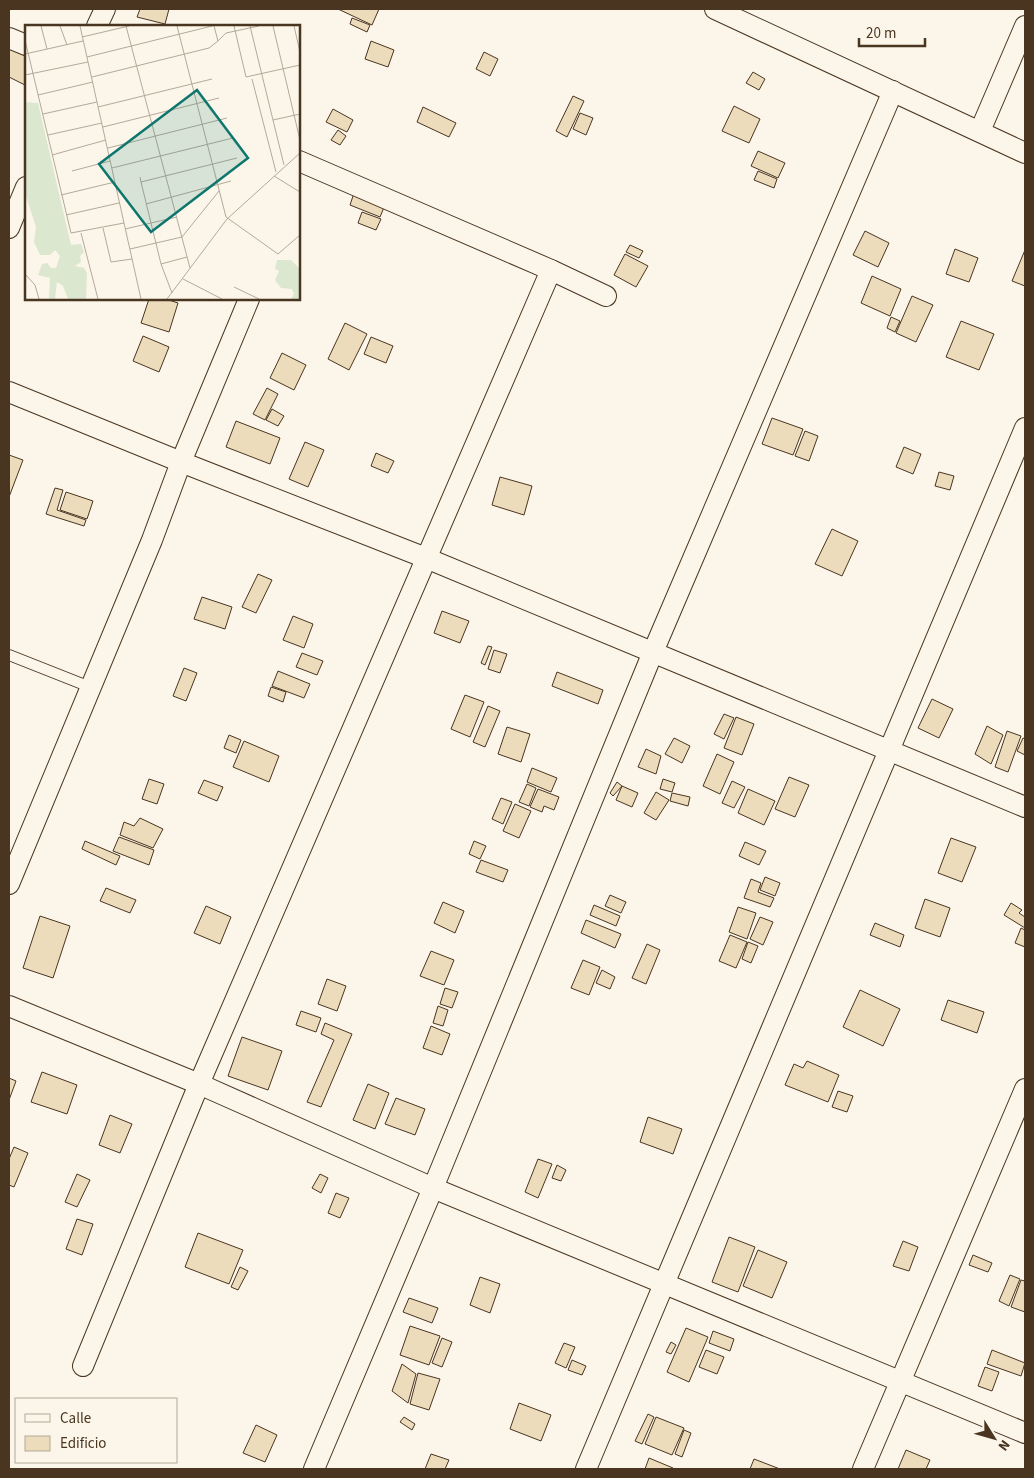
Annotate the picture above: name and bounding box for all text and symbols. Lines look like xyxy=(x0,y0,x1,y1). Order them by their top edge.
scale bar xyxy=(859,15,925,47)
text: 20 m xyxy=(866,23,896,44)
inset map xyxy=(25,25,300,300)
legend xyxy=(15,1398,178,1463)
text: Calle xyxy=(60,1408,91,1429)
north arrow xyxy=(969,1413,1019,1463)
text: Edificio xyxy=(60,1433,107,1454)
text: N xyxy=(993,1435,1014,1455)

